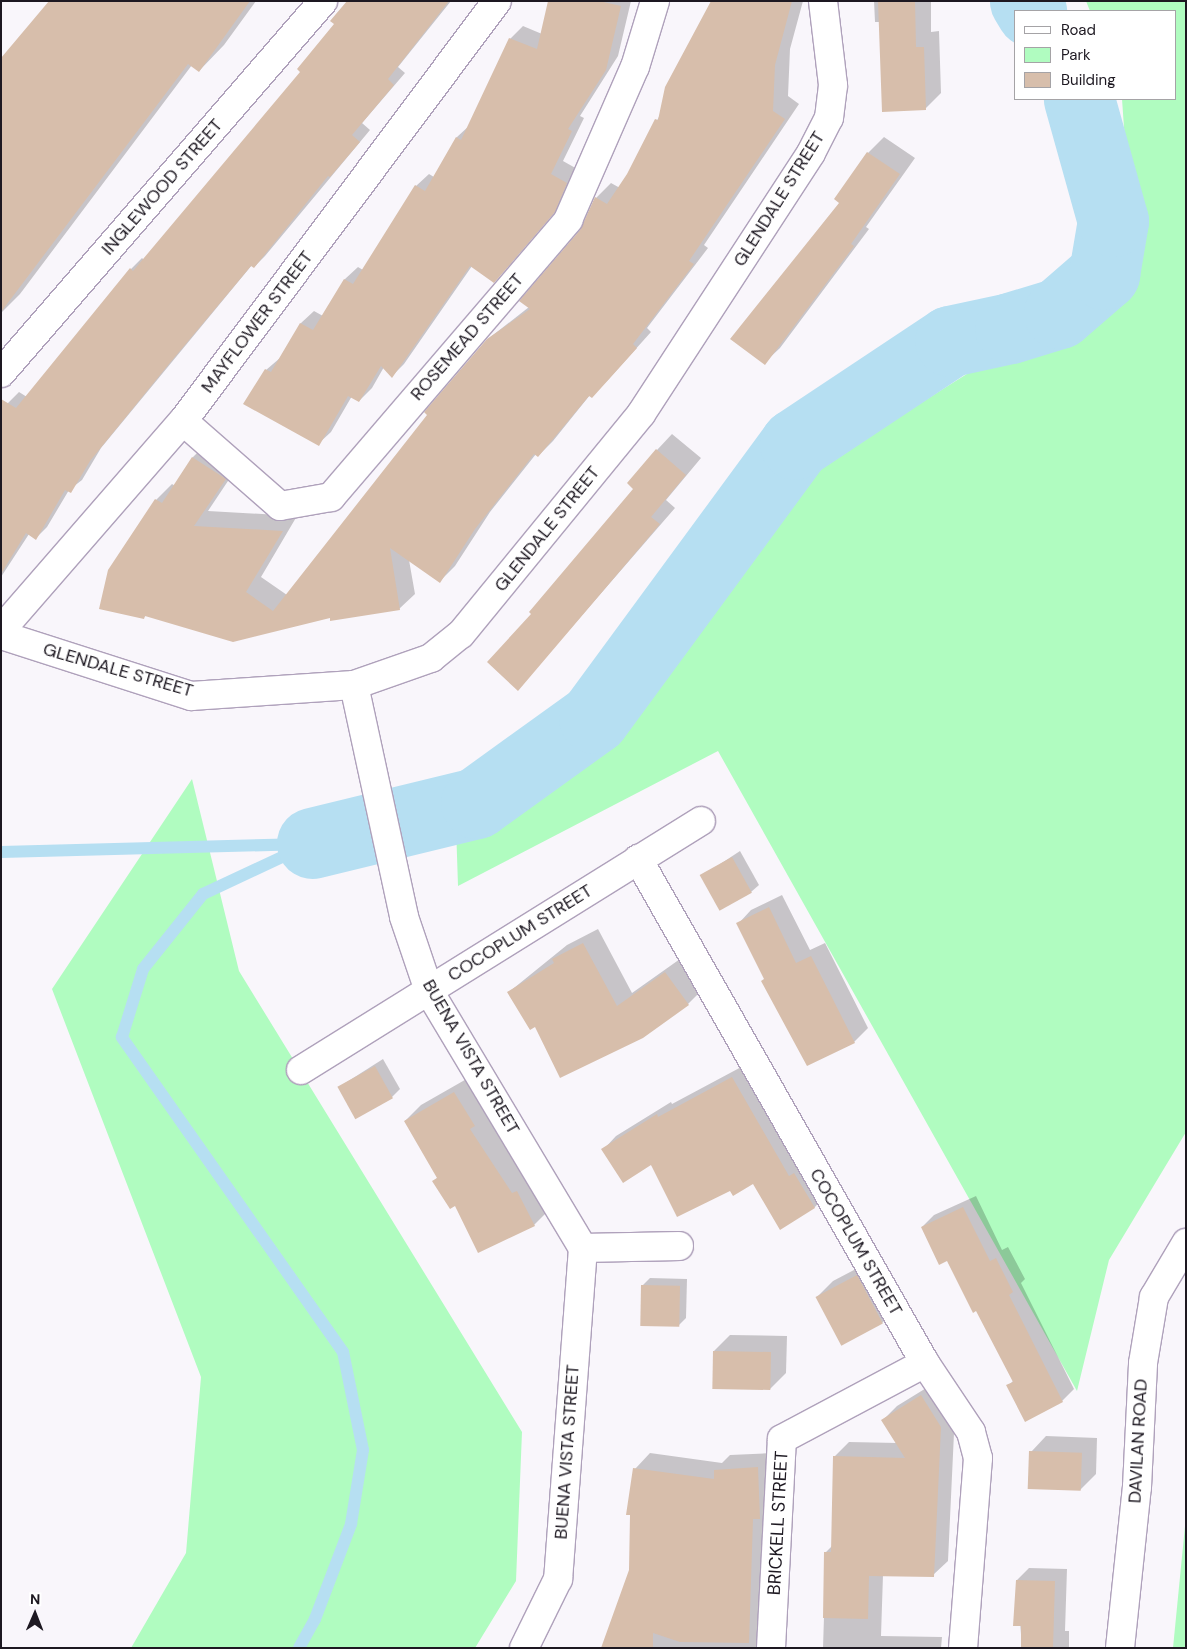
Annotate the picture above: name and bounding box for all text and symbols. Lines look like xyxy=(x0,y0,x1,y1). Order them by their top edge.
legend xyxy=(1014,10,1177,100)
text: Road xyxy=(1061,20,1096,40)
text: Park xyxy=(1061,45,1091,65)
text: Building xyxy=(1061,70,1116,90)
street label: INGLEWOOD STREET xyxy=(97,115,227,259)
street label: GLENDALE STREET xyxy=(729,128,829,270)
street label: MAYFLOWER STREET xyxy=(197,247,317,397)
street label: ROSEMEAD STREET xyxy=(406,269,528,405)
street label: GLENDALE STREET xyxy=(490,462,604,596)
street label: GLENDALE STREET xyxy=(41,638,195,702)
street label: COCOPLUM STREET xyxy=(444,880,596,986)
street label: BUENA VISTA STREET xyxy=(418,976,524,1138)
street label: COCOPLUM STREET xyxy=(805,1165,907,1319)
street label: BUENA VISTA STREET xyxy=(550,1364,584,1540)
street label: DAVILAN ROAD xyxy=(1124,1378,1152,1504)
street label: BRICKELL STREET xyxy=(763,1450,793,1596)
north arrow xyxy=(10,1589,60,1639)
text: N xyxy=(30,1590,41,1608)

